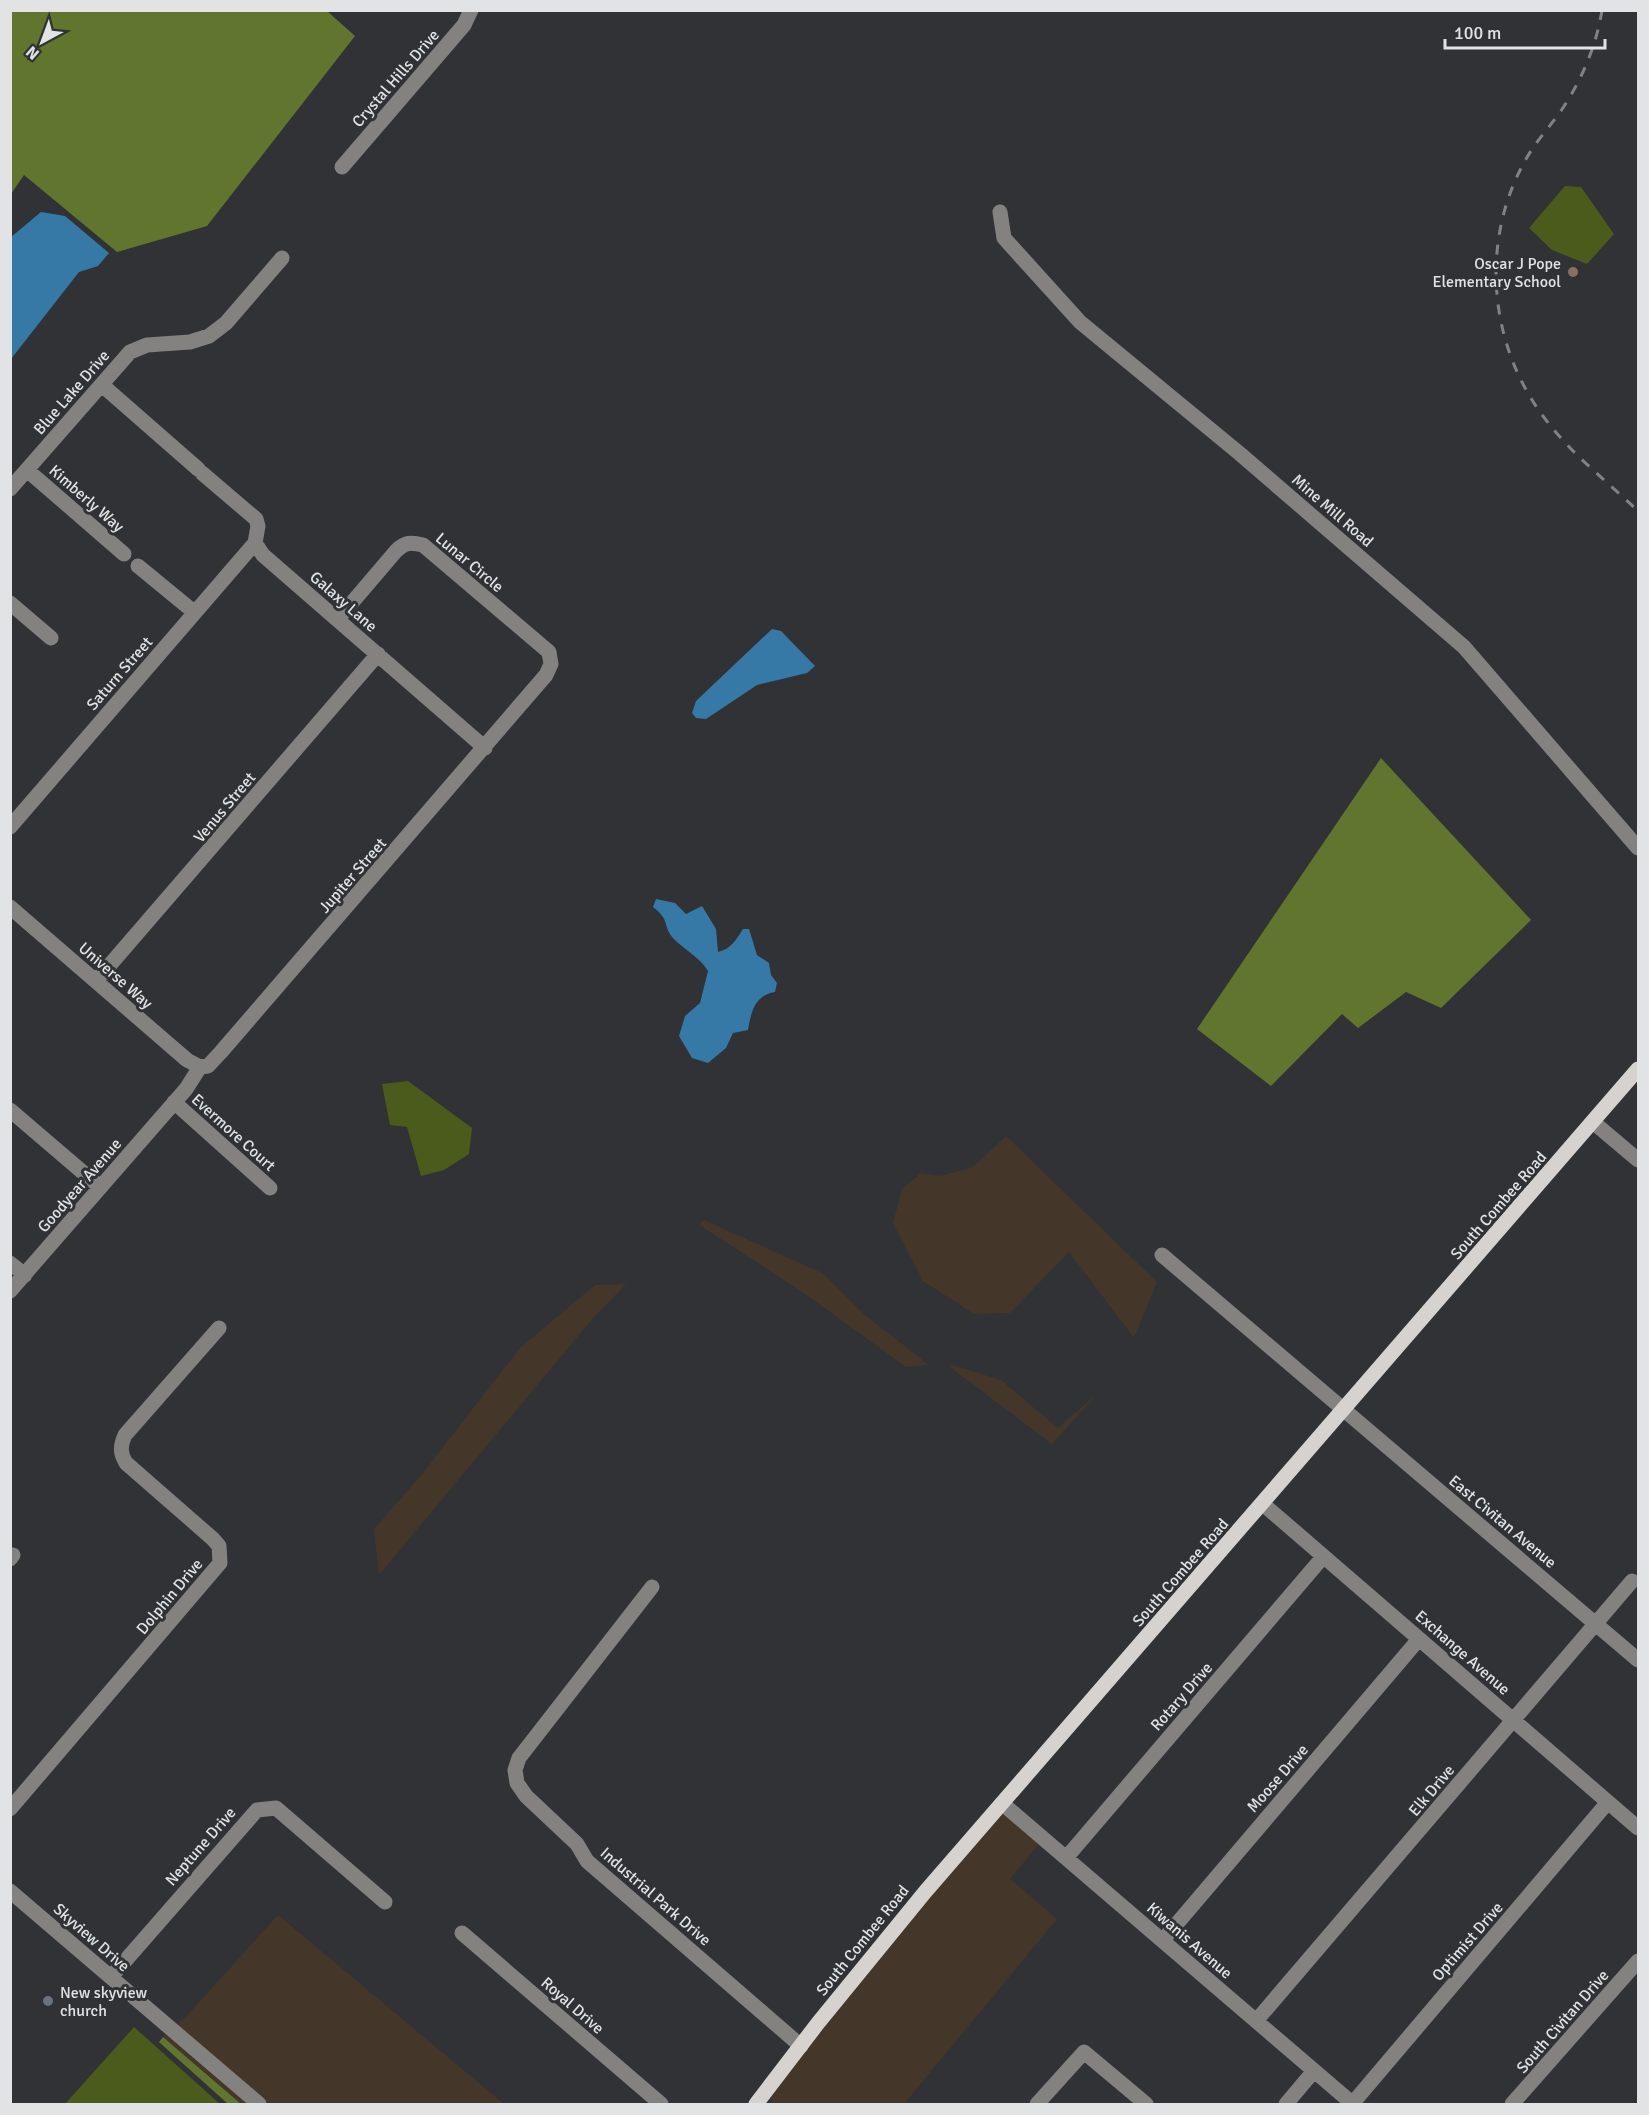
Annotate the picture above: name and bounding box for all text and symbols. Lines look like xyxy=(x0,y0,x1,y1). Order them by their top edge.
north arrow xyxy=(12,12,72,72)
scale bar xyxy=(1445,12,1606,50)
text: 100 m xyxy=(1454,22,1501,44)
street label: Crystal Hills Drive xyxy=(348,26,444,132)
text: N xyxy=(22,41,44,64)
place label: Oscar J Pope Elementary School xyxy=(1432,254,1561,292)
marker: Oscar J Pope Elementary School xyxy=(1566,265,1580,279)
street label: Blue Lake Drive xyxy=(30,346,114,439)
street label: Kimberly Way xyxy=(45,461,128,537)
street label: Mine Mill Road xyxy=(1287,470,1377,552)
street label: Lunar Circle xyxy=(431,529,507,597)
street label: Galaxy Lane xyxy=(306,567,381,636)
street label: Saturn Street xyxy=(82,632,157,715)
street label: Venus Street xyxy=(189,768,260,847)
street label: Jupiter Street xyxy=(315,834,391,917)
street label: Universe Way xyxy=(74,938,157,1014)
street label: Evermore Court xyxy=(187,1090,280,1176)
street label: Goodyear Avenue xyxy=(33,1134,126,1237)
street label: South Combee Road xyxy=(1446,1148,1551,1264)
street label: East Civitan Avenue xyxy=(1444,1471,1560,1573)
street label: South Combee Road xyxy=(1128,1515,1233,1631)
street label: Dolphin Drive xyxy=(132,1555,207,1639)
street label: Exchange Avenue xyxy=(1411,1606,1514,1699)
street label: Rotary Drive xyxy=(1147,1658,1217,1735)
street label: Moose Drive xyxy=(1243,1740,1313,1817)
street label: Elk Drive xyxy=(1404,1761,1459,1820)
street label: Neptune Drive xyxy=(161,1803,240,1890)
street label: Industrial Park Drive xyxy=(596,1843,715,1950)
street label: South Combee Road xyxy=(812,1881,914,2000)
street label: Kiwanis Avenue xyxy=(1142,1898,1236,1983)
street label: Optimist Drive xyxy=(1428,1898,1507,1985)
street label: Skyview Drive xyxy=(49,1899,134,1976)
street label: South Civitan Drive xyxy=(1512,1966,1613,2078)
street label: Royal Drive xyxy=(537,1973,608,2039)
place label: New skyview church xyxy=(60,1983,147,2021)
marker: New skyview church xyxy=(41,1994,55,2008)

